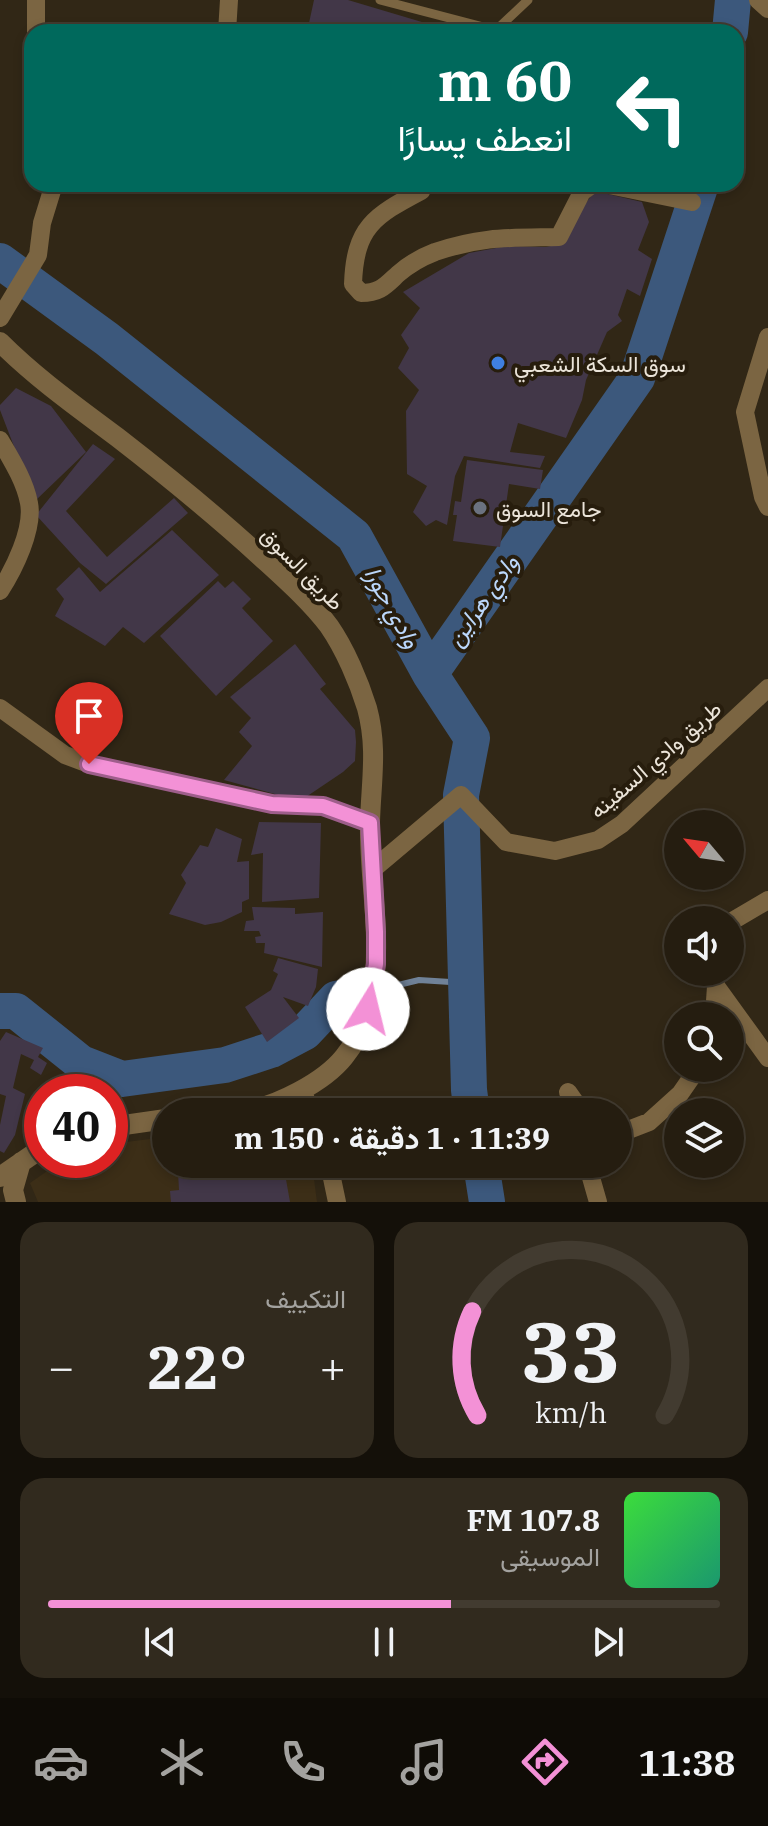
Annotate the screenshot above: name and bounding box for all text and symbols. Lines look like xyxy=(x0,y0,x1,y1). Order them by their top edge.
text: 60 m xyxy=(437,44,572,116)
icon: left xyxy=(600,56,704,160)
text: انعطف يسارًا xyxy=(397,114,572,161)
place label: سوق السكة الشعبي xyxy=(514,349,686,383)
marker: سوق السكة الشعبي xyxy=(489,354,507,372)
place label: جامع السوق xyxy=(496,494,602,524)
marker: جامع السوق xyxy=(471,499,489,517)
street label: طريق السوق xyxy=(255,520,351,616)
water label: وادي هراين xyxy=(439,547,529,655)
water label: وادي جورا xyxy=(354,560,429,656)
pin xyxy=(55,682,123,764)
icon: arrive xyxy=(67,694,111,738)
street label: طريق وادي السفينه xyxy=(583,694,730,828)
north arrow xyxy=(664,810,744,890)
map controls xyxy=(664,810,744,1178)
button: sound xyxy=(664,906,744,986)
position arrow xyxy=(326,967,410,1051)
button: search xyxy=(664,1002,744,1082)
speed limit sign: 40 xyxy=(24,1074,128,1178)
button: layers xyxy=(664,1098,744,1178)
text: 11:39 · 1 دقيقة · 150 m xyxy=(234,1118,550,1157)
text: التكييف xyxy=(265,1281,346,1315)
text: 33 xyxy=(521,1297,621,1405)
text: 22° xyxy=(147,1327,247,1406)
text: − xyxy=(48,1338,74,1395)
text: + xyxy=(320,1338,346,1395)
text: km/h xyxy=(535,1394,607,1431)
text: 107.8 FM xyxy=(467,1500,600,1539)
text: الموسيقى xyxy=(500,1539,600,1573)
icon: previous xyxy=(138,1620,182,1664)
icon: pause xyxy=(362,1620,406,1664)
icon: next xyxy=(586,1620,630,1664)
icon: car xyxy=(33,1734,89,1790)
icon: climate xyxy=(154,1734,210,1790)
icon: phone xyxy=(275,1734,331,1790)
icon: music xyxy=(396,1734,452,1790)
icon: directions xyxy=(517,1734,573,1790)
text: 11:38 xyxy=(638,1739,735,1786)

